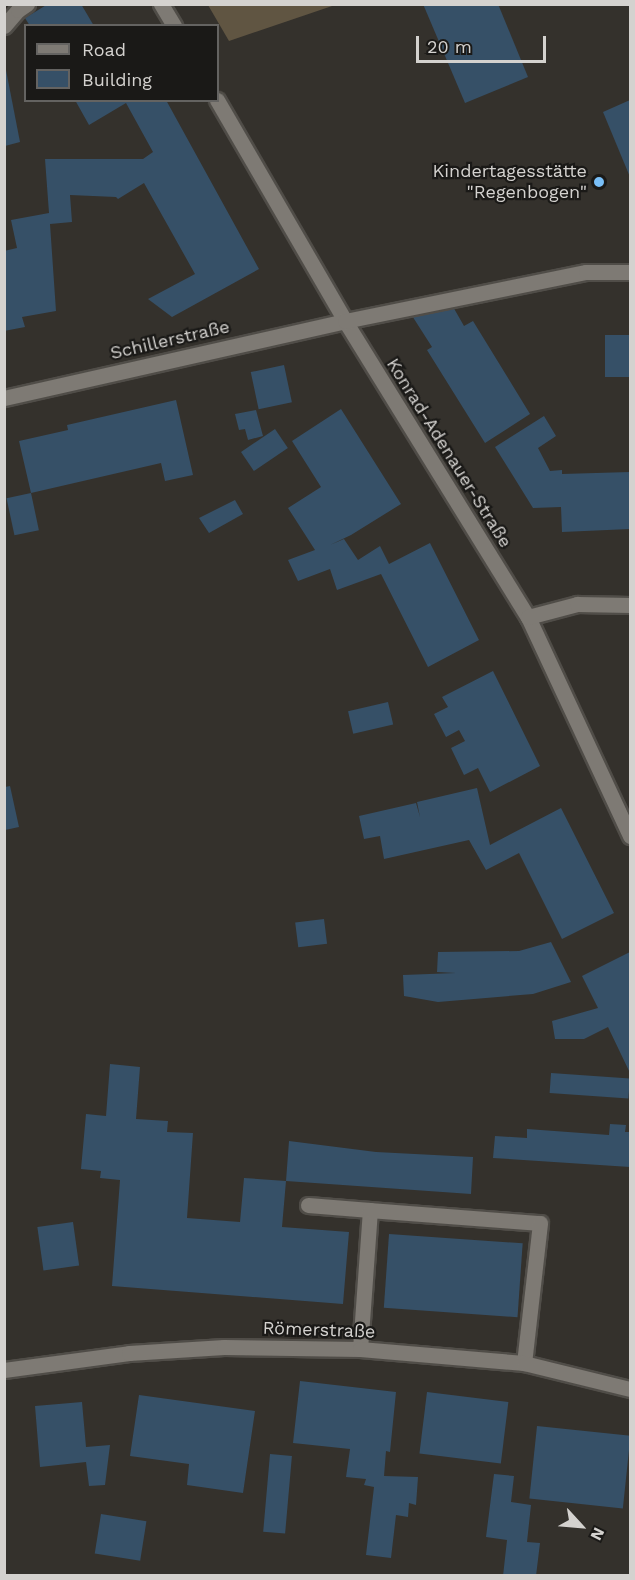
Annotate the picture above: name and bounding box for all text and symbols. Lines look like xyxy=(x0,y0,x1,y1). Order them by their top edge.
legend xyxy=(24,24,219,102)
scale bar xyxy=(419,24,550,62)
text: 20 m xyxy=(427,36,472,57)
text: Road xyxy=(82,39,126,60)
text: Building xyxy=(82,69,152,90)
place label: Kindertagesstätte "Regenbogen" xyxy=(432,161,587,204)
marker: Kindertagesstätte "Regenbogen" xyxy=(592,175,606,189)
street label: Schillerstraße xyxy=(108,316,232,364)
street label: Konrad-Adenauer-Straße xyxy=(382,354,516,552)
street label: Römerstraße xyxy=(262,1317,376,1343)
north arrow xyxy=(551,1496,611,1556)
text: N xyxy=(586,1525,609,1544)

